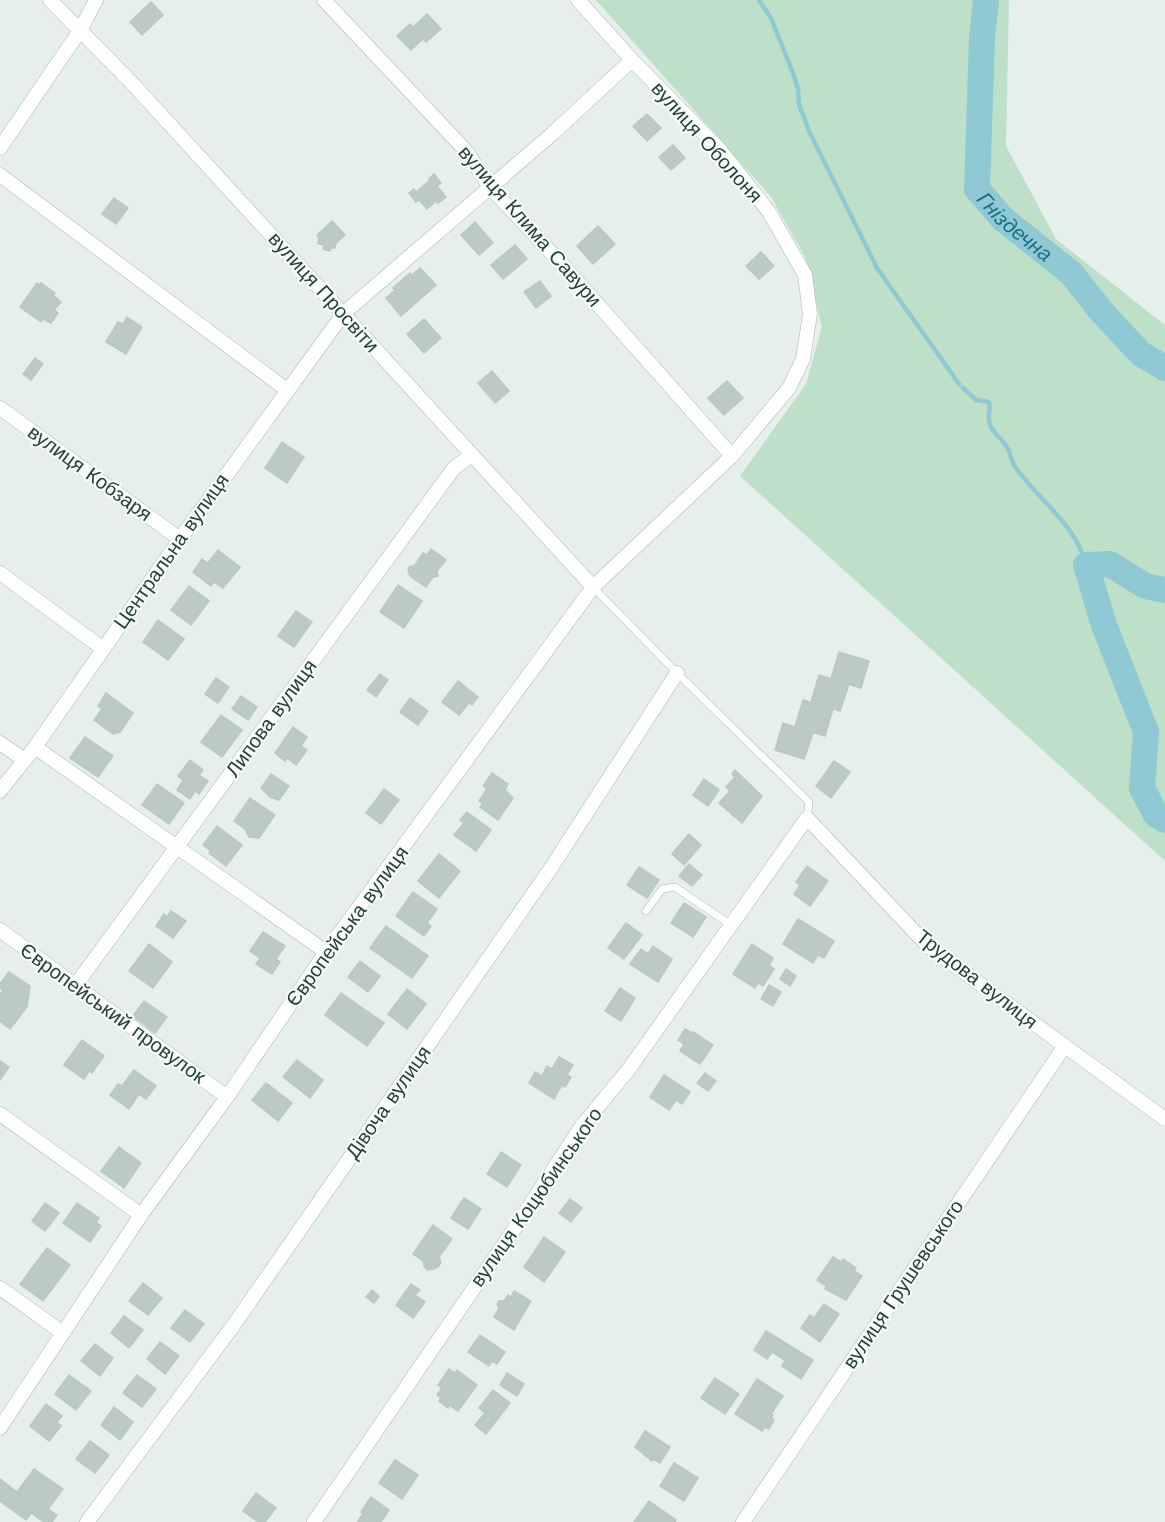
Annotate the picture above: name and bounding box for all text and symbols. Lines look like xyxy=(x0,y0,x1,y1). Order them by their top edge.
street label: вулиця Оболоня xyxy=(646,77,768,207)
street label: вулиця Клима Савури xyxy=(453,140,607,312)
water label: Гніздечна xyxy=(972,186,1058,266)
street label: вулиця Просвіти xyxy=(264,227,384,357)
street label: вулиця Кобзаря xyxy=(23,420,157,526)
street label: Центральна вулиця xyxy=(108,469,234,633)
street label: Липова вулиця xyxy=(220,655,322,781)
street label: Європейська вулиця xyxy=(281,841,413,1011)
street label: Трудова вулиця xyxy=(912,924,1042,1034)
street label: Європейський провулок xyxy=(16,938,211,1088)
street label: Дівоча вулиця xyxy=(340,1041,436,1163)
street label: вулиця Коцюбинського xyxy=(465,1103,607,1291)
street label: вулиця Грушевського xyxy=(838,1195,968,1373)

